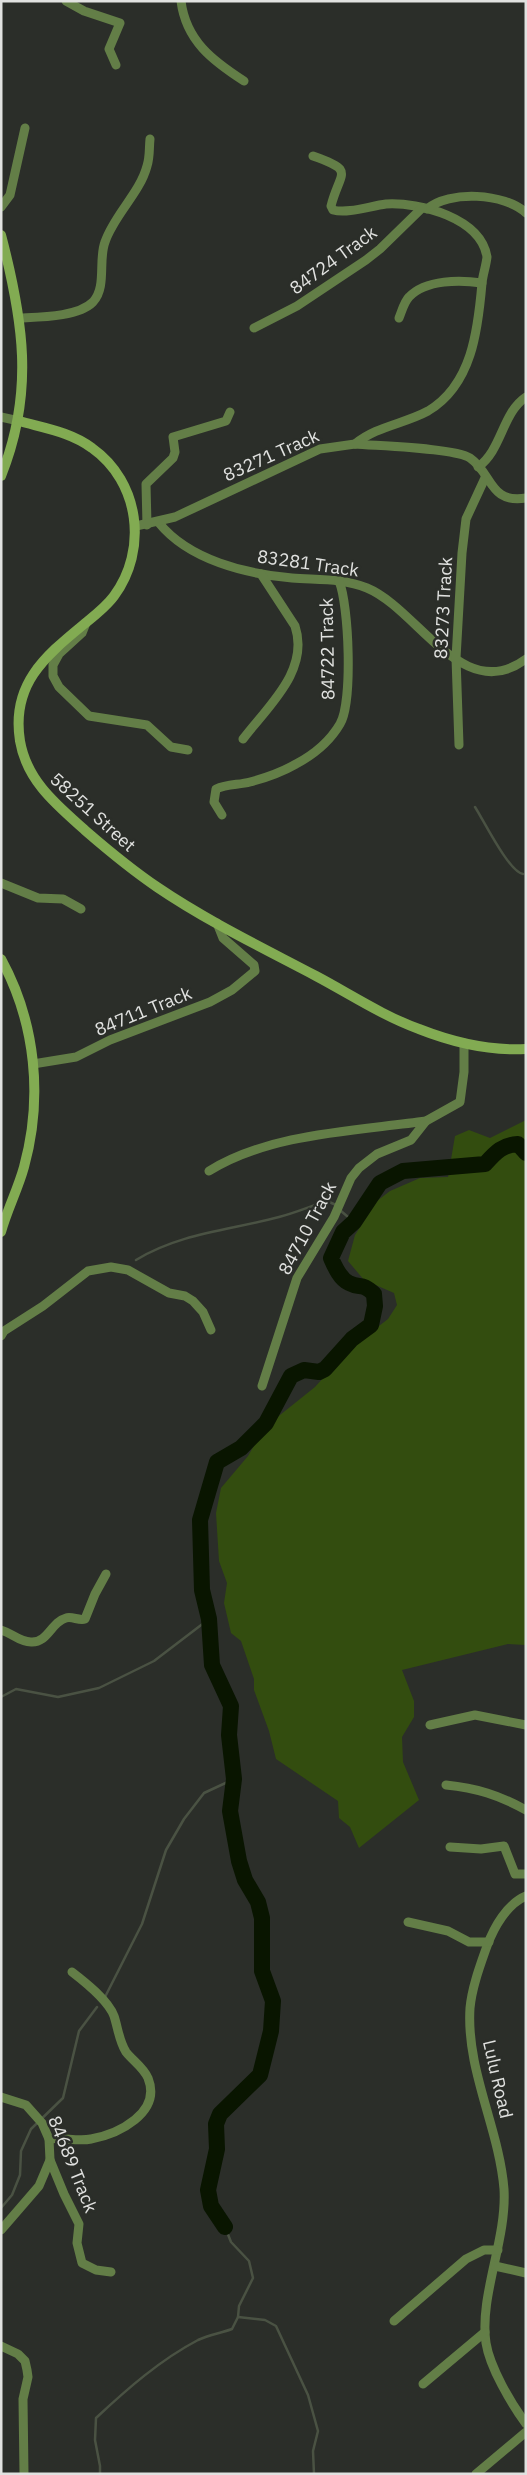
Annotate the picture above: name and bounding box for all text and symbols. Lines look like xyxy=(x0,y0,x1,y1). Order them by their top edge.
street label: 84724 Track xyxy=(285,220,382,299)
street label: 83271 Track xyxy=(220,423,323,486)
street label: 83281 Track xyxy=(256,544,361,582)
street label: 83273 Track xyxy=(429,556,457,660)
street label: 84722 Track xyxy=(315,597,339,700)
street label: 58251 Street xyxy=(45,767,141,857)
street label: 84711 Track xyxy=(91,981,195,1041)
street label: 84710 Track xyxy=(273,1177,341,1279)
street label: Lulu Road xyxy=(478,2038,518,2120)
street label: 84689 Track xyxy=(43,2112,103,2216)

